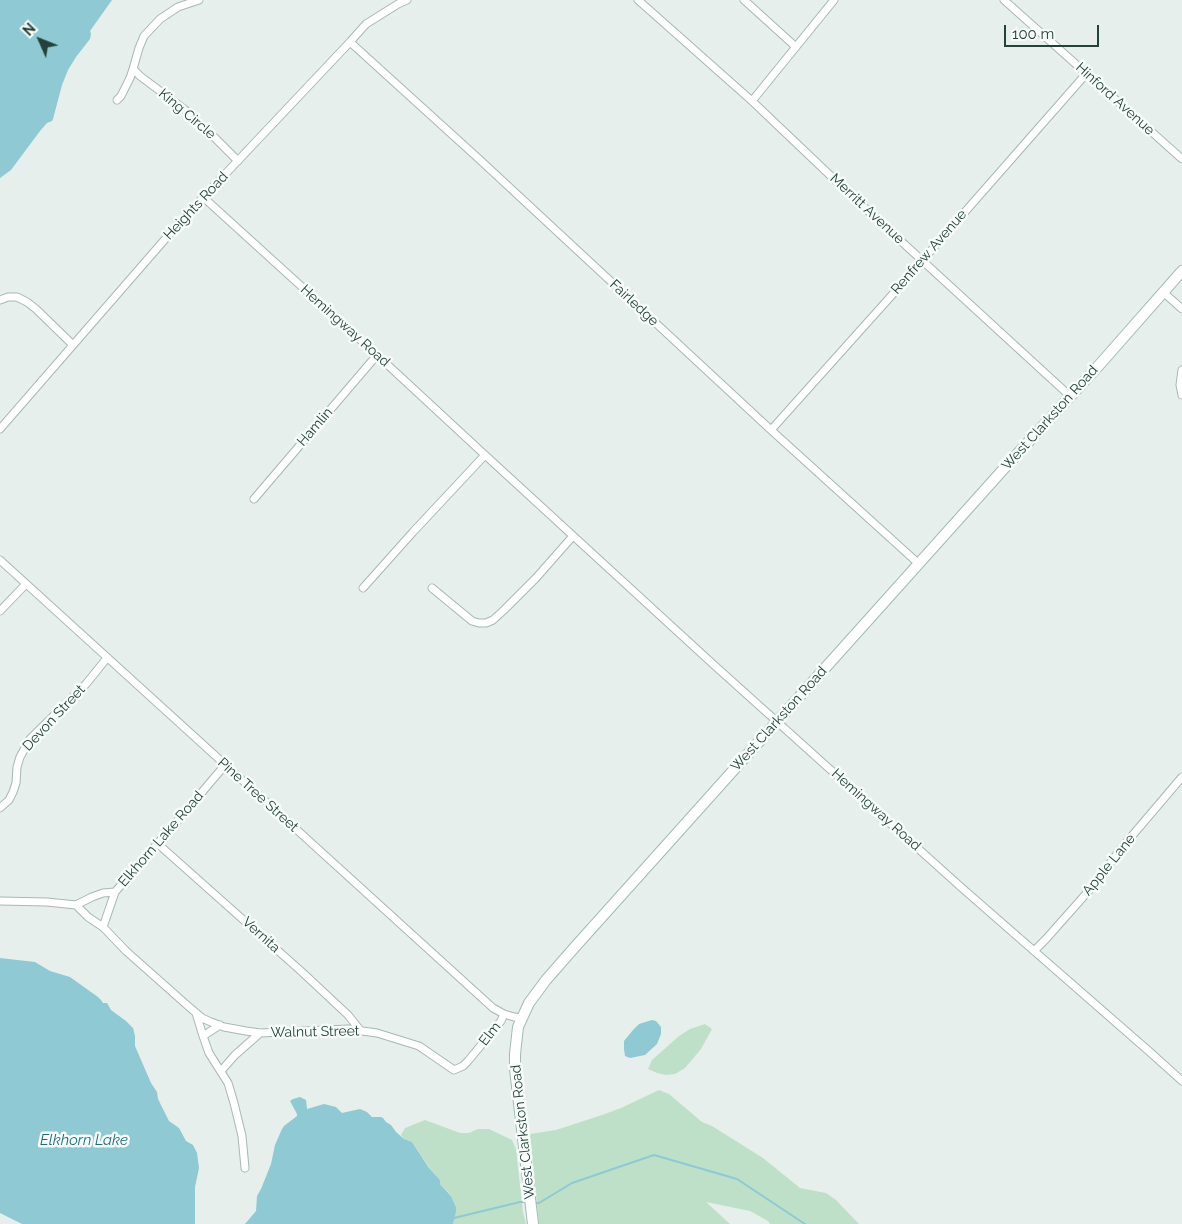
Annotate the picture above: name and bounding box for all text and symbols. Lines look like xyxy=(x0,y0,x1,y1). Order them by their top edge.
north arrow xyxy=(15,15,65,65)
scale bar xyxy=(1007,15,1102,47)
text: N xyxy=(20,20,39,39)
text: 100 m xyxy=(1012,25,1054,43)
street label: Hinford Avenue xyxy=(1072,59,1158,139)
street label: King Circle xyxy=(155,85,219,143)
street label: Heights Road xyxy=(160,169,232,243)
street label: Merritt Avenue xyxy=(826,170,908,248)
street label: Renfrew Avenue xyxy=(888,206,970,298)
street label: Fairledge xyxy=(606,276,662,330)
street label: Hemingway Road xyxy=(297,281,393,371)
street label: West Clarkston Road xyxy=(998,362,1102,474)
street label: Hamlin xyxy=(294,404,336,450)
street label: West Clarkston Road xyxy=(727,663,831,775)
street label: Devon Street xyxy=(19,682,89,754)
street label: Pine Tree Street xyxy=(214,754,302,836)
street label: Hemingway Road xyxy=(828,765,924,855)
street label: Elkhorn Lake Road xyxy=(115,788,207,890)
street label: Apple Lane xyxy=(1079,831,1139,899)
street label: Vernita xyxy=(239,914,283,956)
street label: Elm xyxy=(476,1019,504,1049)
street label: Walnut Street xyxy=(270,1023,360,1041)
street label: West Clarkston Road xyxy=(508,1064,538,1200)
water label: Elkhorn Lake xyxy=(40,1131,128,1149)

